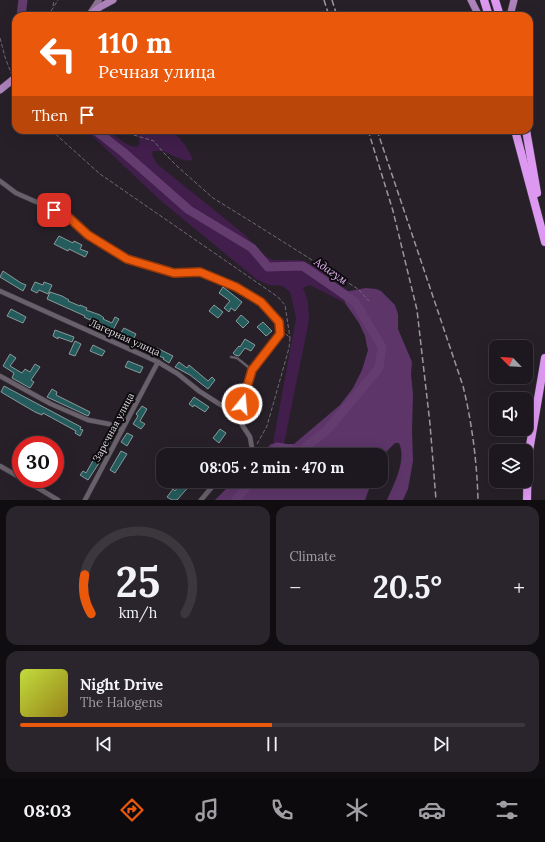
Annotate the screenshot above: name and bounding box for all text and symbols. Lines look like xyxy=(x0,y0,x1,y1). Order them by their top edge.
text: 110 m xyxy=(98,25,172,61)
icon: left xyxy=(32,28,84,80)
text: Речная улица xyxy=(98,60,216,83)
icon: arrive xyxy=(76,104,98,126)
text: Then xyxy=(32,106,68,125)
pin xyxy=(37,193,71,227)
icon: arrive xyxy=(43,199,65,221)
water label: Адагум xyxy=(311,254,351,288)
street label: Лагерная улица xyxy=(87,316,162,359)
north arrow xyxy=(489,340,533,384)
map controls xyxy=(489,340,533,488)
position arrow xyxy=(221,383,263,425)
street label: Заречная улица xyxy=(90,390,137,464)
button: sound xyxy=(489,392,533,436)
speed limit sign: 30 xyxy=(12,436,64,488)
button: layers xyxy=(489,444,533,488)
text: 08:05 · 2 min · 470 m xyxy=(200,458,344,477)
text: Climate xyxy=(290,548,336,565)
text: 25 xyxy=(115,554,160,607)
text: 20.5° xyxy=(373,568,442,606)
text: − xyxy=(290,573,301,601)
text: + xyxy=(513,573,525,601)
text: km/h xyxy=(118,603,157,622)
text: Night Drive xyxy=(80,675,163,694)
text: The Halogens xyxy=(80,694,163,711)
icon: previous xyxy=(93,733,115,755)
icon: pause xyxy=(261,733,283,755)
icon: next xyxy=(430,733,452,755)
icon: directions xyxy=(118,796,146,824)
icon: music xyxy=(193,796,221,824)
icon: phone xyxy=(268,796,296,824)
icon: climate xyxy=(343,796,371,824)
icon: car xyxy=(418,796,446,824)
icon: filters xyxy=(493,796,521,824)
text: 08:03 xyxy=(24,799,71,822)

